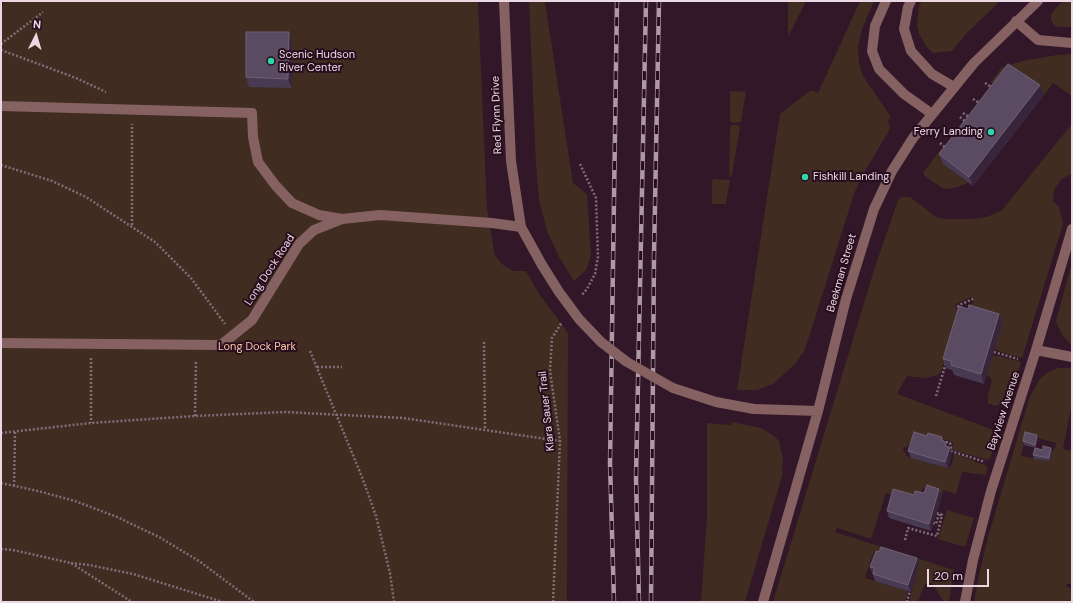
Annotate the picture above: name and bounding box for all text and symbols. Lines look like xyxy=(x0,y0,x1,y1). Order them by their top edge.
north arrow xyxy=(16,16,56,56)
text: N xyxy=(32,17,42,31)
place label: Scenic Hudson River Center xyxy=(279,48,355,74)
marker: Scenic Hudson River Center xyxy=(266,56,276,66)
street label: Red Flynn Drive xyxy=(489,76,505,154)
place label: Ferry Landing xyxy=(914,125,983,139)
marker: Ferry Landing xyxy=(986,127,996,137)
place label: Fishkill Landing xyxy=(813,170,889,184)
marker: Fishkill Landing xyxy=(800,172,810,182)
street label: Long Dock Road xyxy=(242,232,298,308)
street label: Beekman Street xyxy=(825,232,859,314)
park label: Long Dock Park xyxy=(218,340,296,354)
street label: Klara Sauer Trail xyxy=(536,370,558,452)
street label: Bayview Avenue xyxy=(985,370,1023,452)
scale bar xyxy=(929,561,991,587)
text: 20 m xyxy=(934,568,963,584)

